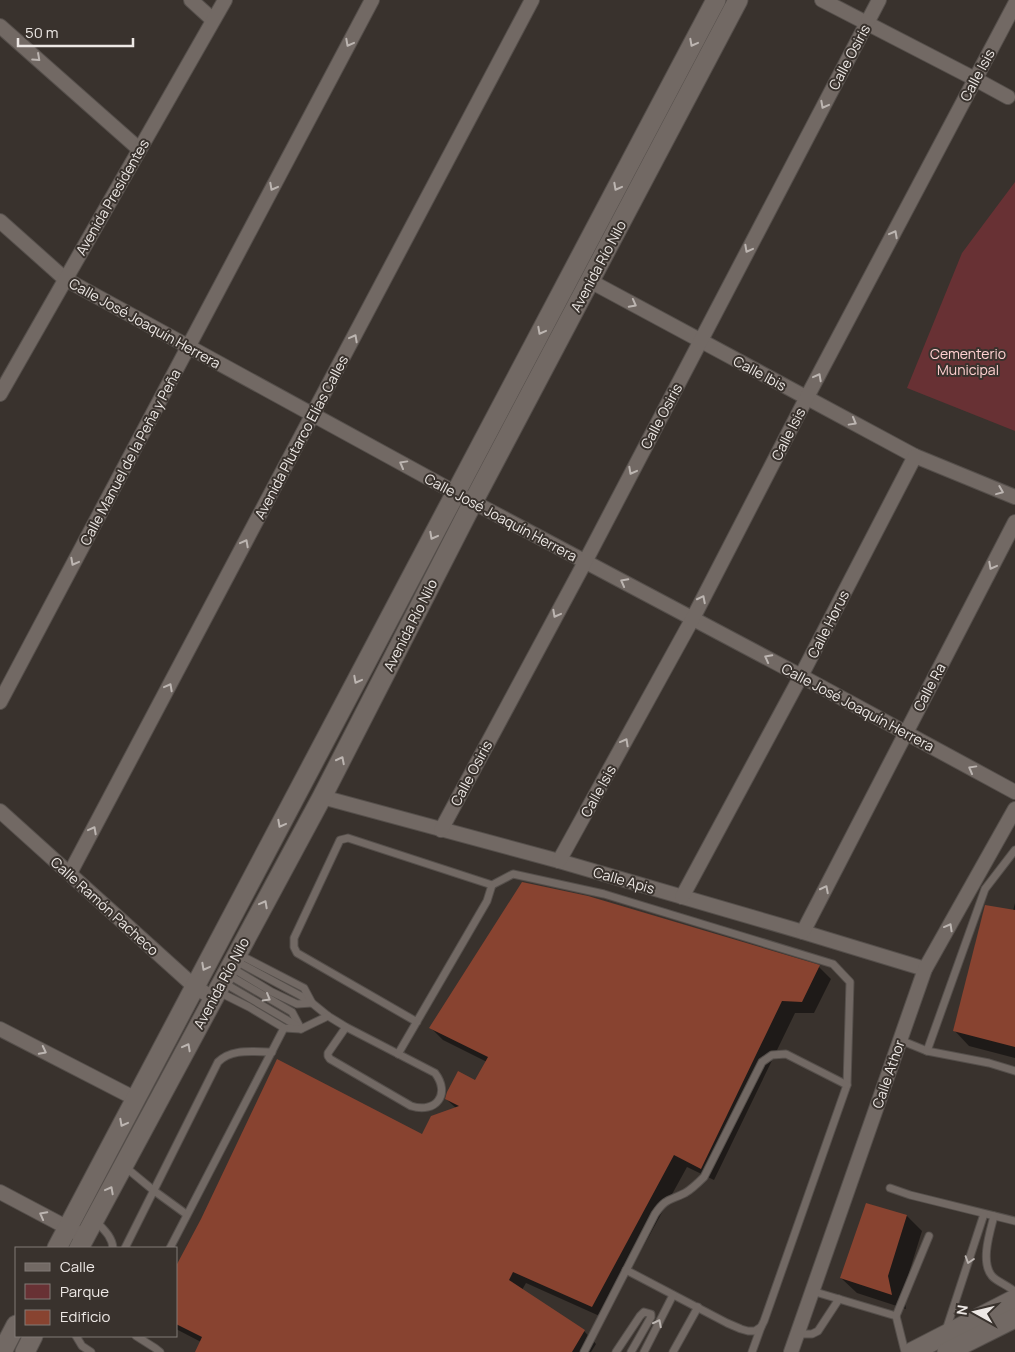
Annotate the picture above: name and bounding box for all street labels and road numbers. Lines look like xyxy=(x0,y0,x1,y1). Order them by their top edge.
street label: Calle Osiris xyxy=(824,21,874,93)
street label: Calle Isis xyxy=(955,46,999,104)
street label: Avenida Presidentes xyxy=(71,135,153,259)
street label: Avenida Río Nilo xyxy=(566,217,630,315)
street label: Calle José Joaquín Herrera xyxy=(66,273,224,373)
street label: Calle Ibis xyxy=(730,351,790,395)
street label: Avenida Plutarco Elías Calles xyxy=(250,352,352,522)
street label: Calle Manuel de la Peña y Peña xyxy=(75,365,185,549)
street label: Calle Osiris xyxy=(636,380,686,452)
street label: Calle Isis xyxy=(767,404,809,464)
street label: Calle José Joaquín Herrera xyxy=(421,469,581,565)
street label: Avenida Río Nilo xyxy=(379,576,441,674)
street label: Calle Horus xyxy=(803,587,853,661)
street label: Calle José Joaquín Herrera xyxy=(778,659,938,755)
street label: Calle Ra xyxy=(908,660,950,714)
street label: Calle Osiris xyxy=(446,737,496,809)
street label: Calle Isis xyxy=(576,762,620,820)
street label: Calle Ramón Pacheco xyxy=(47,852,163,960)
street label: Calle Apis xyxy=(591,862,657,898)
street label: Avenida Río Nilo xyxy=(189,934,253,1032)
street label: Calle Athor xyxy=(867,1037,909,1111)

